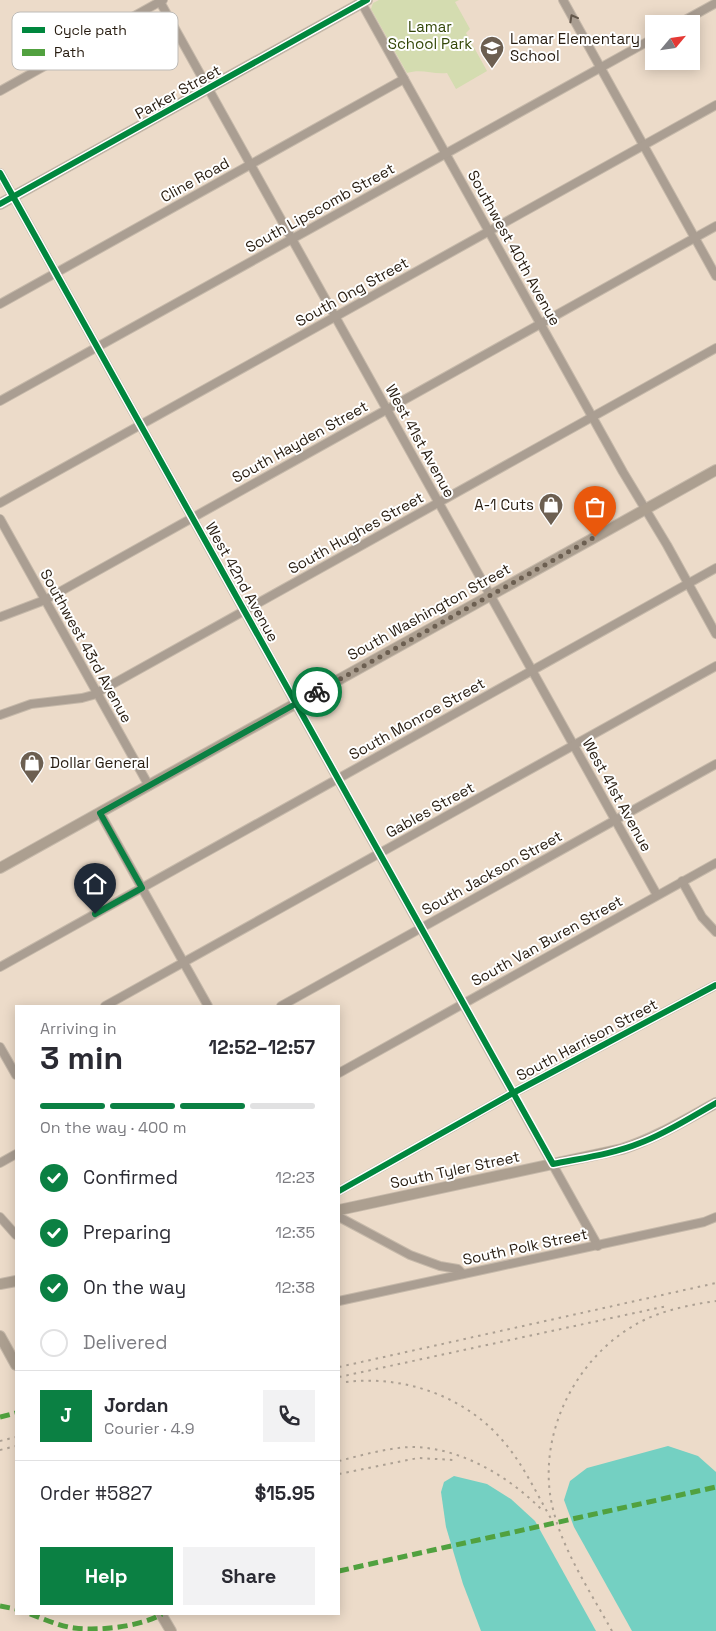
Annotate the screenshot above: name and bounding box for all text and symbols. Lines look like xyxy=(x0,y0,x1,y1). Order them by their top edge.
legend xyxy=(12,12,178,70)
one-way arrow xyxy=(569,15,579,24)
north arrow xyxy=(645,15,700,70)
map controls xyxy=(645,15,700,70)
park label: Lamar School Park xyxy=(388,17,472,53)
text: Cycle path xyxy=(54,21,127,39)
place label: Lamar Elementary School xyxy=(510,29,640,65)
school or university icon: Lamar Elementary School xyxy=(479,35,505,69)
text: Path xyxy=(54,43,85,61)
street label: Parker Street xyxy=(132,60,224,123)
street label: Cline Road xyxy=(157,153,232,206)
street label: South Lipscomb Street xyxy=(242,159,398,256)
street label: Southwest 40th Avenue xyxy=(464,167,565,329)
street label: South Ong Street xyxy=(292,253,412,330)
street label: West 41st Avenue xyxy=(381,381,460,501)
street label: South Hayden Street xyxy=(228,396,371,487)
pin xyxy=(574,486,616,537)
street label: South Hughes Street xyxy=(285,487,427,578)
shop icon: A-1 Cuts xyxy=(538,492,564,526)
icon: bag xyxy=(581,493,609,521)
place label: A-1 Cuts xyxy=(474,495,534,514)
street label: West 42nd Avenue xyxy=(202,518,283,645)
street label: South Washington Street xyxy=(344,559,514,664)
street label: Southwest 43rd Avenue xyxy=(36,565,137,726)
courier xyxy=(292,667,342,717)
street label: South Monroe Street xyxy=(346,673,488,764)
icon: bike xyxy=(303,678,331,706)
street label: West 41st Avenue xyxy=(578,735,657,855)
shop icon: Dollar General xyxy=(19,750,45,784)
place label: Dollar General xyxy=(50,753,149,772)
street label: Gables Street xyxy=(382,777,477,842)
street label: South Jackson Street xyxy=(418,826,565,919)
pin xyxy=(74,863,116,914)
icon: home xyxy=(81,870,109,898)
street label: South Van Buren Street xyxy=(468,891,626,990)
street label: South Harrison Street xyxy=(513,994,661,1085)
text: Arriving in xyxy=(40,1018,117,1039)
text: 12:52–12:57 xyxy=(209,1035,315,1060)
text: 3 min xyxy=(40,1038,123,1078)
text: On the way · 400 m xyxy=(40,1117,186,1138)
street label: South Tyler Street xyxy=(388,1146,521,1193)
icon: check xyxy=(40,1164,68,1192)
text: Confirmed xyxy=(83,1165,178,1190)
text: 12:23 xyxy=(275,1167,315,1188)
icon: check xyxy=(40,1219,68,1247)
text: Preparing xyxy=(83,1220,171,1245)
text: 12:35 xyxy=(275,1222,315,1243)
street label: South Polk Street xyxy=(461,1224,589,1269)
icon: check xyxy=(40,1274,68,1302)
text: On the way xyxy=(83,1275,186,1300)
text: 12:38 xyxy=(275,1277,315,1298)
text: Delivered xyxy=(83,1330,168,1355)
button: phone xyxy=(263,1390,315,1442)
text: Jordan xyxy=(104,1393,169,1418)
text: J xyxy=(60,1403,72,1428)
text: Courier · 4.9 xyxy=(104,1418,194,1439)
text: Order #5827 xyxy=(40,1481,152,1506)
text: $15.95 xyxy=(255,1481,315,1506)
button: Help xyxy=(40,1547,173,1605)
button: Share xyxy=(183,1547,315,1605)

